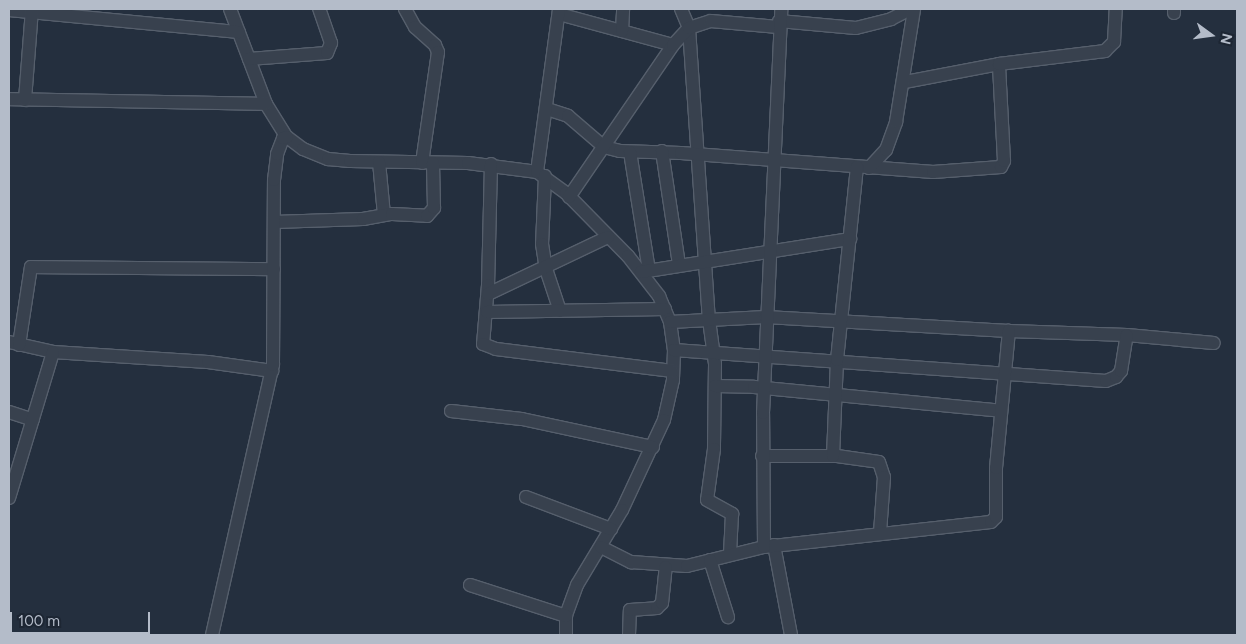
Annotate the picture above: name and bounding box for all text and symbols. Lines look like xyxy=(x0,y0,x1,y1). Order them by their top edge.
north arrow xyxy=(1186,10,1236,60)
text: N xyxy=(1216,31,1236,46)
scale bar xyxy=(12,602,152,634)
text: 100 m xyxy=(18,612,60,630)

